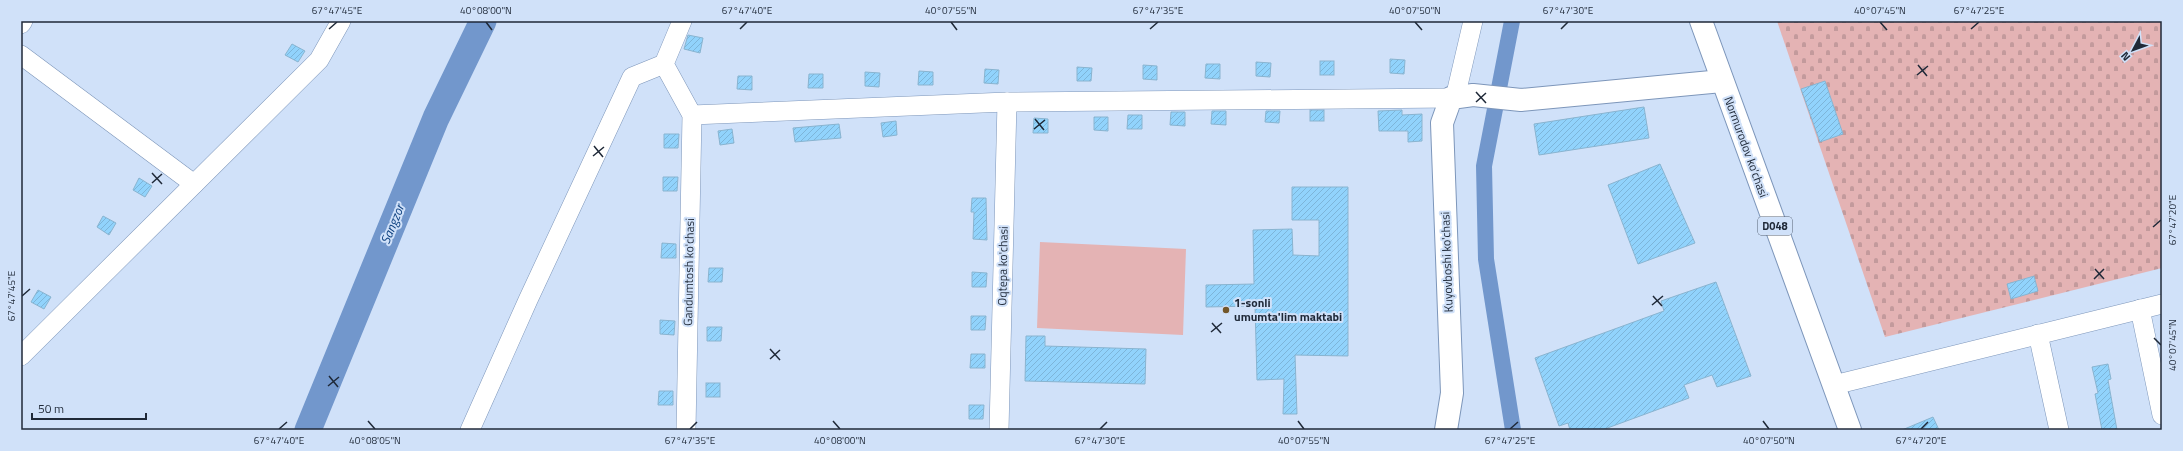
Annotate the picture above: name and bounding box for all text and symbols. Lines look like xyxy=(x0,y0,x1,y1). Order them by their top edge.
text: 67°47'45"E xyxy=(312,3,363,18)
text: 40°08'00"N xyxy=(460,3,512,18)
text: 67°47'40"E xyxy=(722,3,773,18)
text: 40°07'55"N xyxy=(925,3,977,18)
text: 67°47'35"E xyxy=(1133,3,1184,18)
text: 40°07'50"N xyxy=(1389,3,1441,18)
text: 67°47'30"E xyxy=(1543,3,1594,18)
text: 40°07'45"N xyxy=(1854,3,1906,18)
text: 67°47'25"E xyxy=(1954,3,2005,18)
north arrow xyxy=(2113,30,2153,70)
text: N xyxy=(2117,48,2134,65)
street label: Normurodov ko'chasi xyxy=(1719,94,1774,200)
text: 67°47'20"E xyxy=(2165,194,2180,245)
water label: Sangzor xyxy=(375,199,410,247)
street label: Kuyovboshi ko'chasi xyxy=(1435,211,1458,313)
road number: D048 xyxy=(1758,217,1792,235)
street label: Gandumtosh ko'chasi xyxy=(678,218,699,326)
street label: Oqtepa ko'chasi xyxy=(992,226,1013,306)
text: 67°47'45"E xyxy=(4,270,19,321)
place label: 1-sonli umumta'lim maktabi xyxy=(1234,293,1342,326)
marker: 1-sonli umumta'lim maktabi xyxy=(1221,305,1231,315)
text: 40°07'45"N xyxy=(2165,319,2180,371)
scale bar xyxy=(32,395,146,421)
text: 50 m xyxy=(38,399,64,418)
text: 67°47'40"E xyxy=(254,433,305,448)
text: 40°08'05"N xyxy=(349,433,401,448)
text: 67°47'35"E xyxy=(665,433,716,448)
text: 40°08'00"N xyxy=(814,433,866,448)
text: 67°47'30"E xyxy=(1075,433,1126,448)
text: 40°07'55"N xyxy=(1278,433,1330,448)
text: 67°47'25"E xyxy=(1485,433,1536,448)
text: 40°07'50"N xyxy=(1743,433,1795,448)
text: 67°47'20"E xyxy=(1896,433,1947,448)

